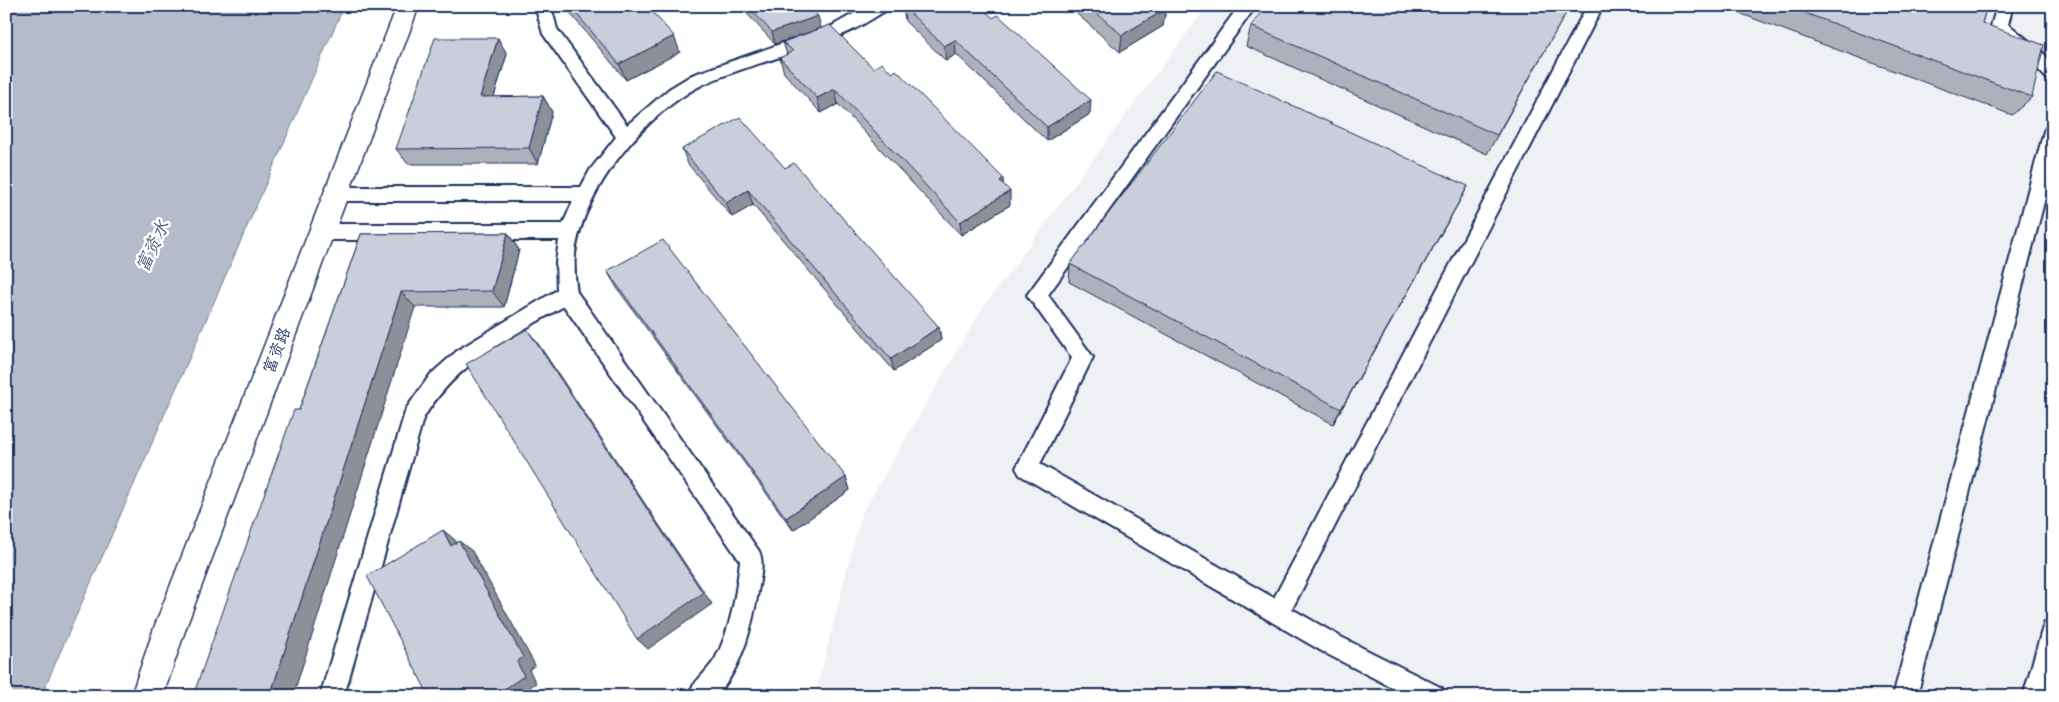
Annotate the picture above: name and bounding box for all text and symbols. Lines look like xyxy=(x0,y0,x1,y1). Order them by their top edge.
water label: 富资水 xyxy=(130,216,174,275)
street label: 富资路 xyxy=(258,324,294,376)

